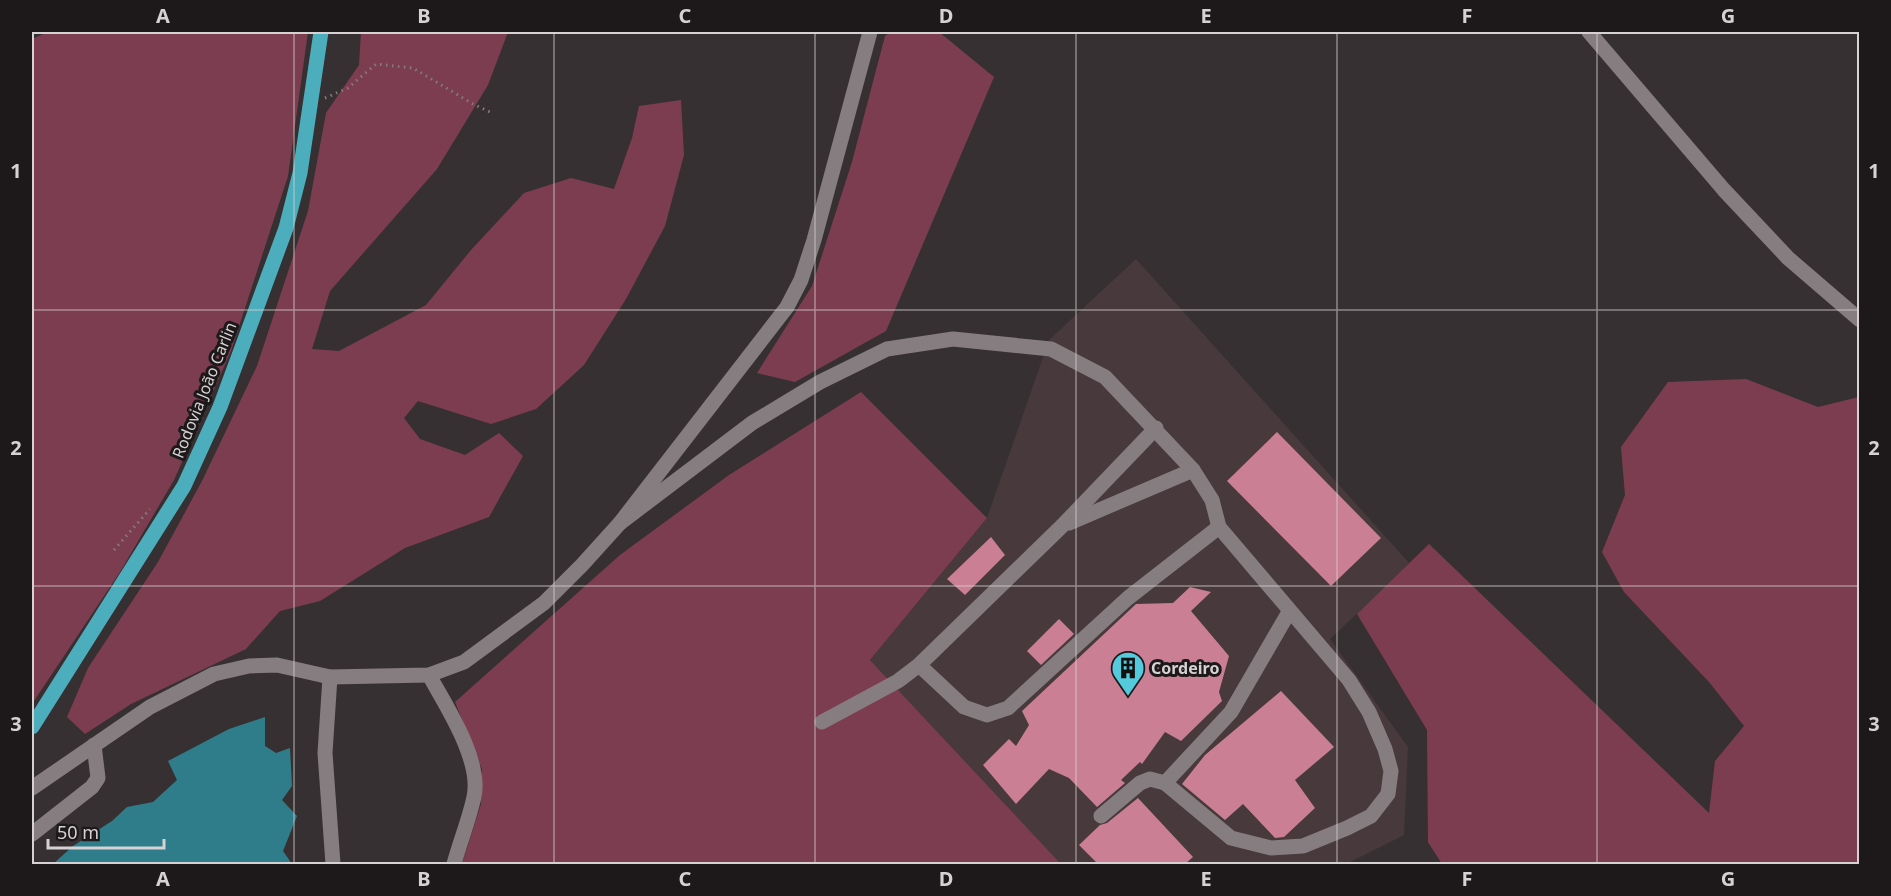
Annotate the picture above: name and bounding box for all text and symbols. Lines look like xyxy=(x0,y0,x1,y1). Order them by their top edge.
text: A xyxy=(156,2,170,29)
text: B xyxy=(417,2,431,29)
text: C xyxy=(679,2,692,29)
text: D xyxy=(939,2,953,29)
text: E xyxy=(1200,2,1212,29)
text: F xyxy=(1462,2,1472,29)
text: G xyxy=(1721,2,1735,29)
text: 1 xyxy=(10,157,22,184)
text: 1 xyxy=(1868,157,1880,184)
street label: Rodovia João Carlin xyxy=(167,319,241,461)
text: 2 xyxy=(10,434,22,461)
text: 2 xyxy=(1868,434,1880,461)
building icon: Cordeiro xyxy=(1110,650,1146,697)
place label: Cordeiro xyxy=(1151,657,1219,679)
text: 3 xyxy=(10,710,22,737)
text: 3 xyxy=(1868,710,1880,737)
scale bar xyxy=(48,812,164,850)
text: 50 m xyxy=(57,820,99,844)
text: A xyxy=(156,865,170,892)
text: B xyxy=(417,865,431,892)
text: C xyxy=(679,865,692,892)
text: D xyxy=(939,865,953,892)
text: E xyxy=(1200,865,1212,892)
text: F xyxy=(1462,865,1472,892)
text: G xyxy=(1721,865,1735,892)

